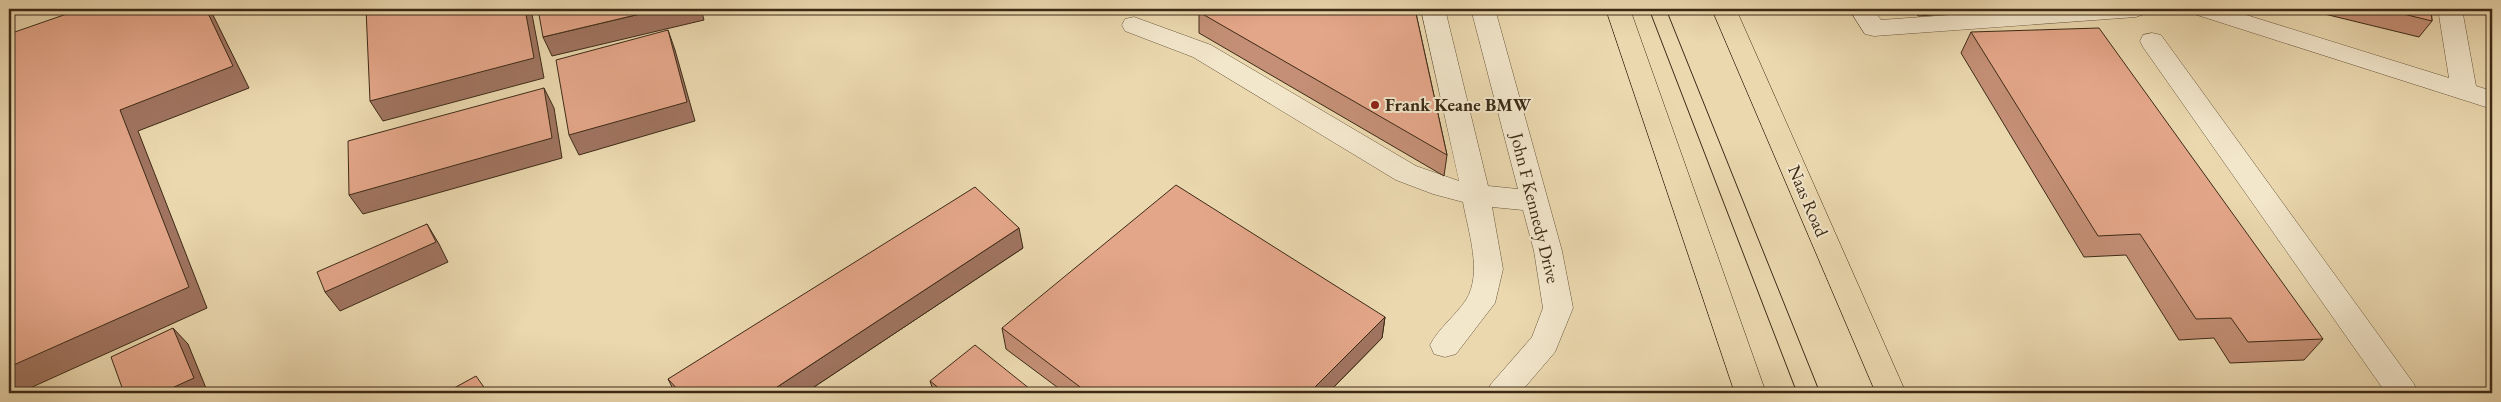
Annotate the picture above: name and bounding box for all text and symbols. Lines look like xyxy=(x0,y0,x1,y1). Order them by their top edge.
place label: Frank Keane BMW xyxy=(1385,93,1532,116)
marker: Frank Keane BMW xyxy=(1369,99,1381,111)
street label: John F Kennedy Drive xyxy=(1505,128,1565,285)
street label: Naas Road xyxy=(1783,161,1834,241)

